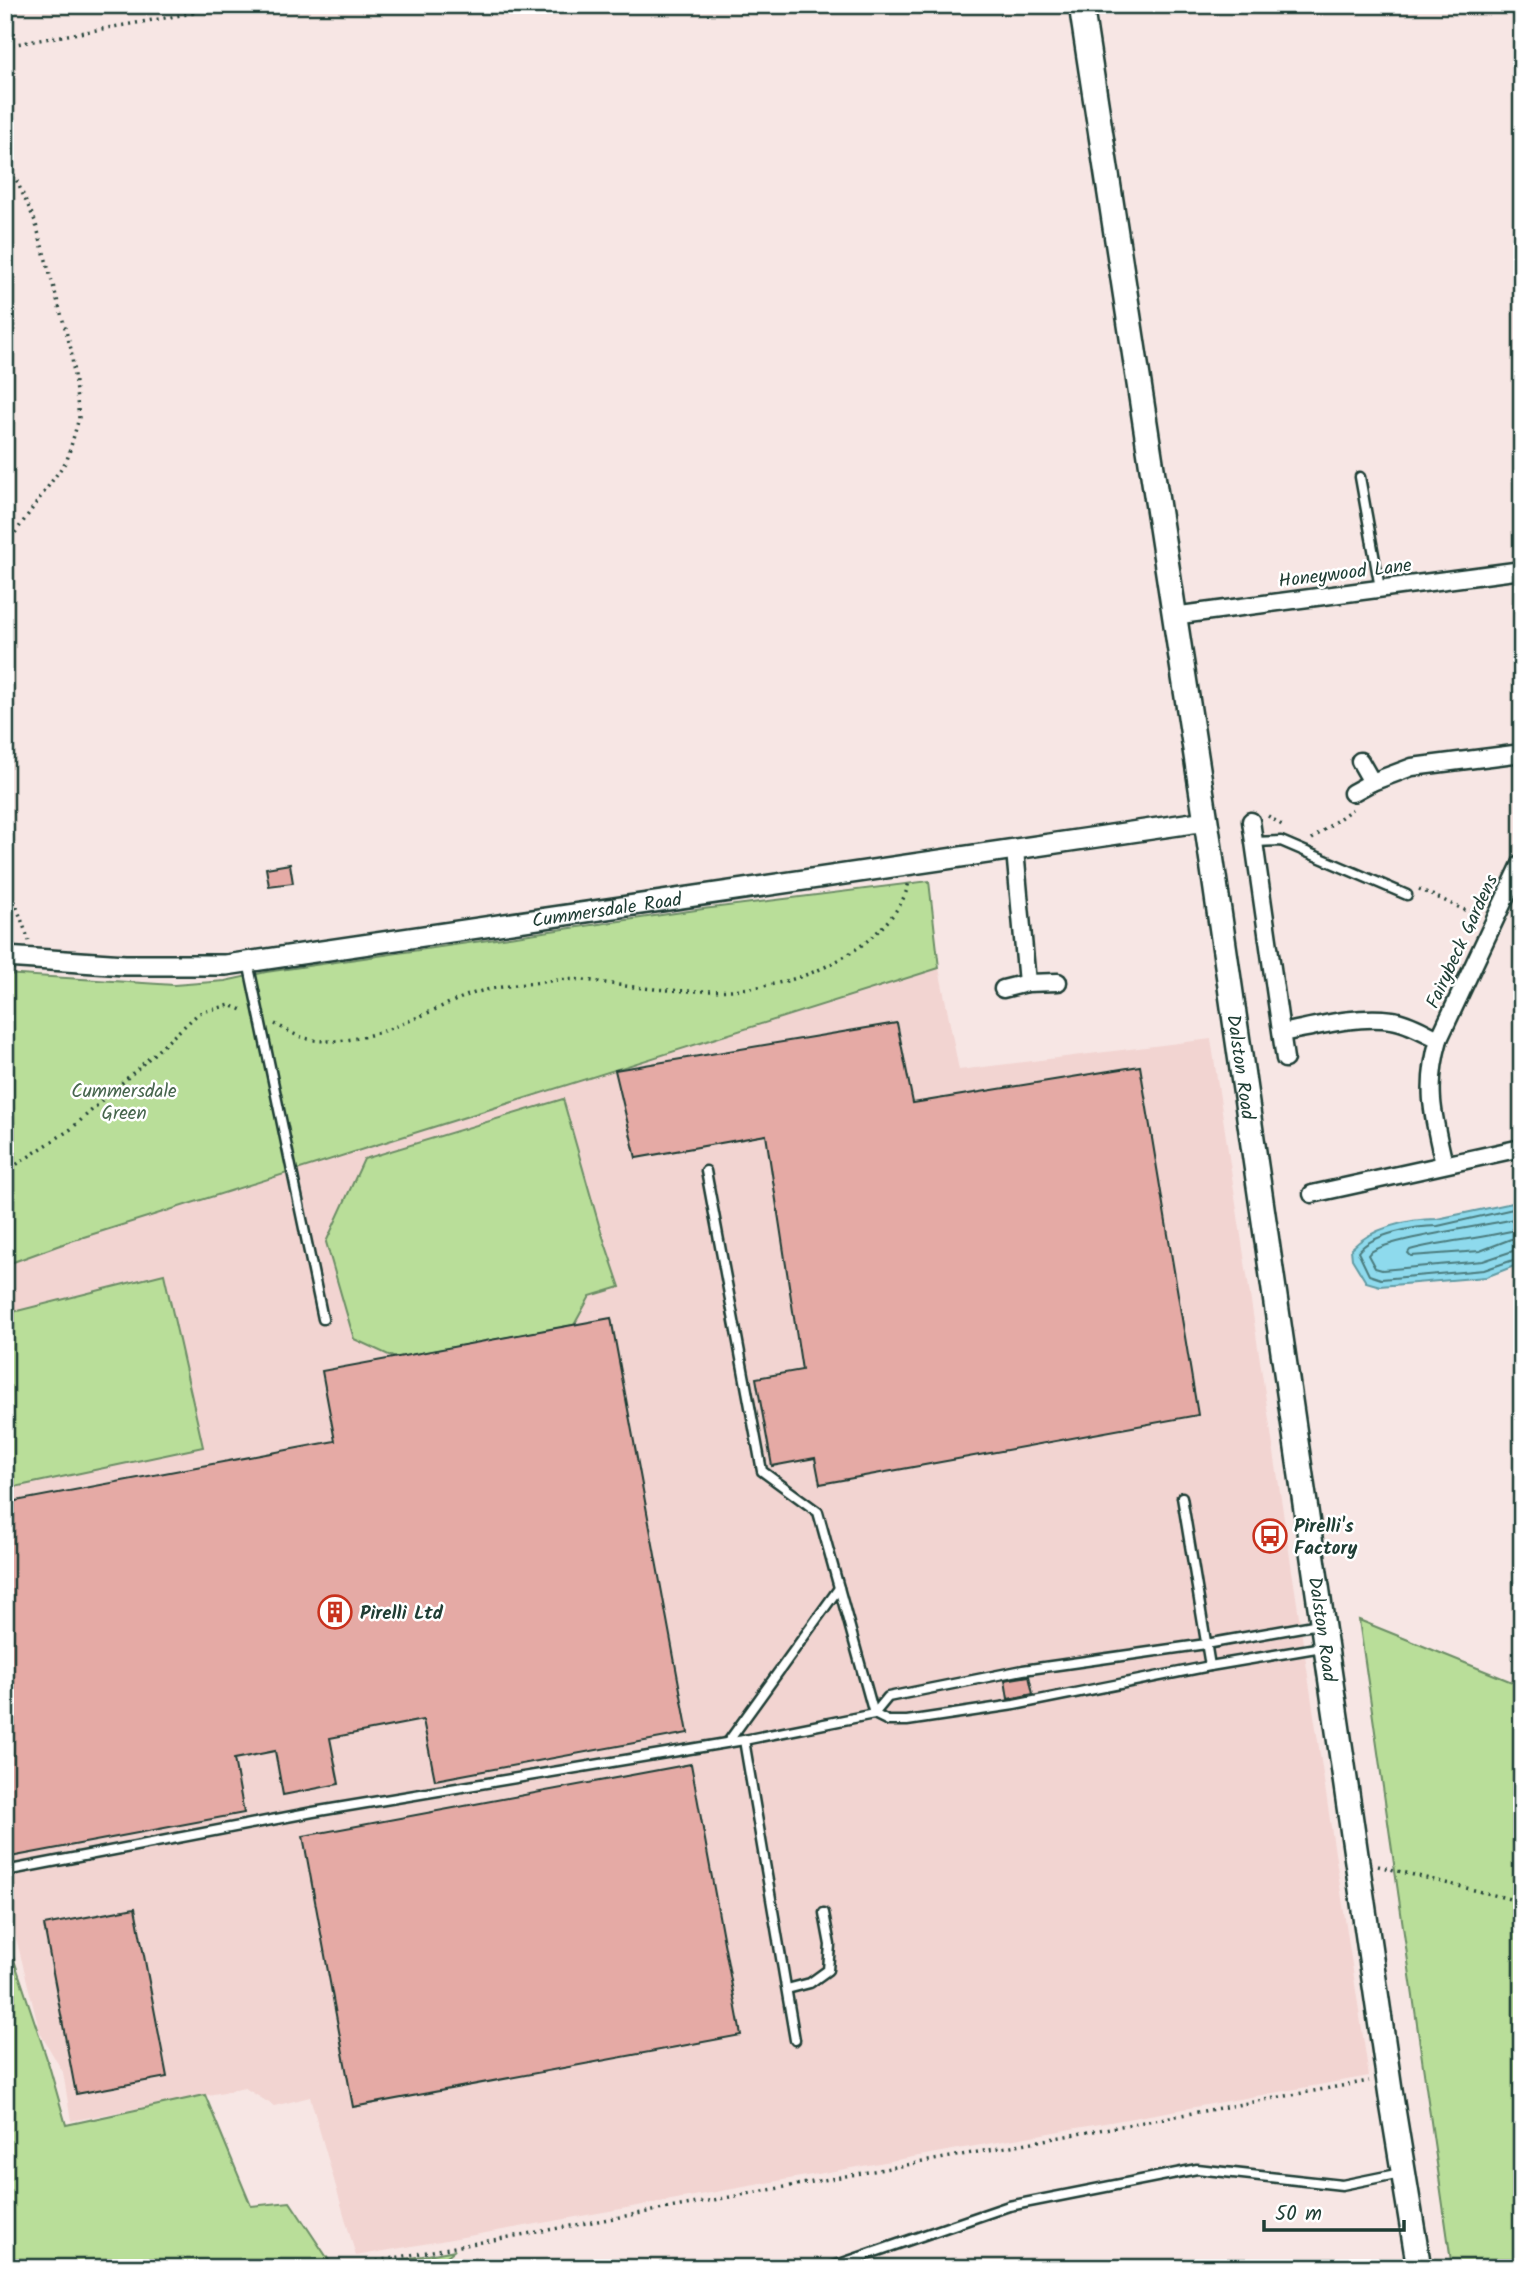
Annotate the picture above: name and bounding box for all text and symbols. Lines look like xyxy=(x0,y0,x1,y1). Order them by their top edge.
street label: Honeywood Lane xyxy=(1277,551,1414,597)
street label: Fairybeck Gardens xyxy=(1419,870,1507,1014)
street label: Cummersdale Road xyxy=(530,885,684,937)
street label: Dalston Road xyxy=(1217,1013,1262,1122)
park label: Cummersdale Green xyxy=(71,1077,177,1129)
place label: Pirelli's Factory xyxy=(1294,1512,1357,1564)
bus stop icon: Pirelli's Factory xyxy=(1251,1517,1289,1555)
street label: Dalston Road xyxy=(1299,1575,1344,1684)
building icon: Pirelli Ltd xyxy=(316,1593,354,1631)
place label: Pirelli Ltd xyxy=(360,1599,444,1629)
scale bar xyxy=(1264,2189,1404,2233)
text: 50 m xyxy=(1275,2198,1322,2231)

